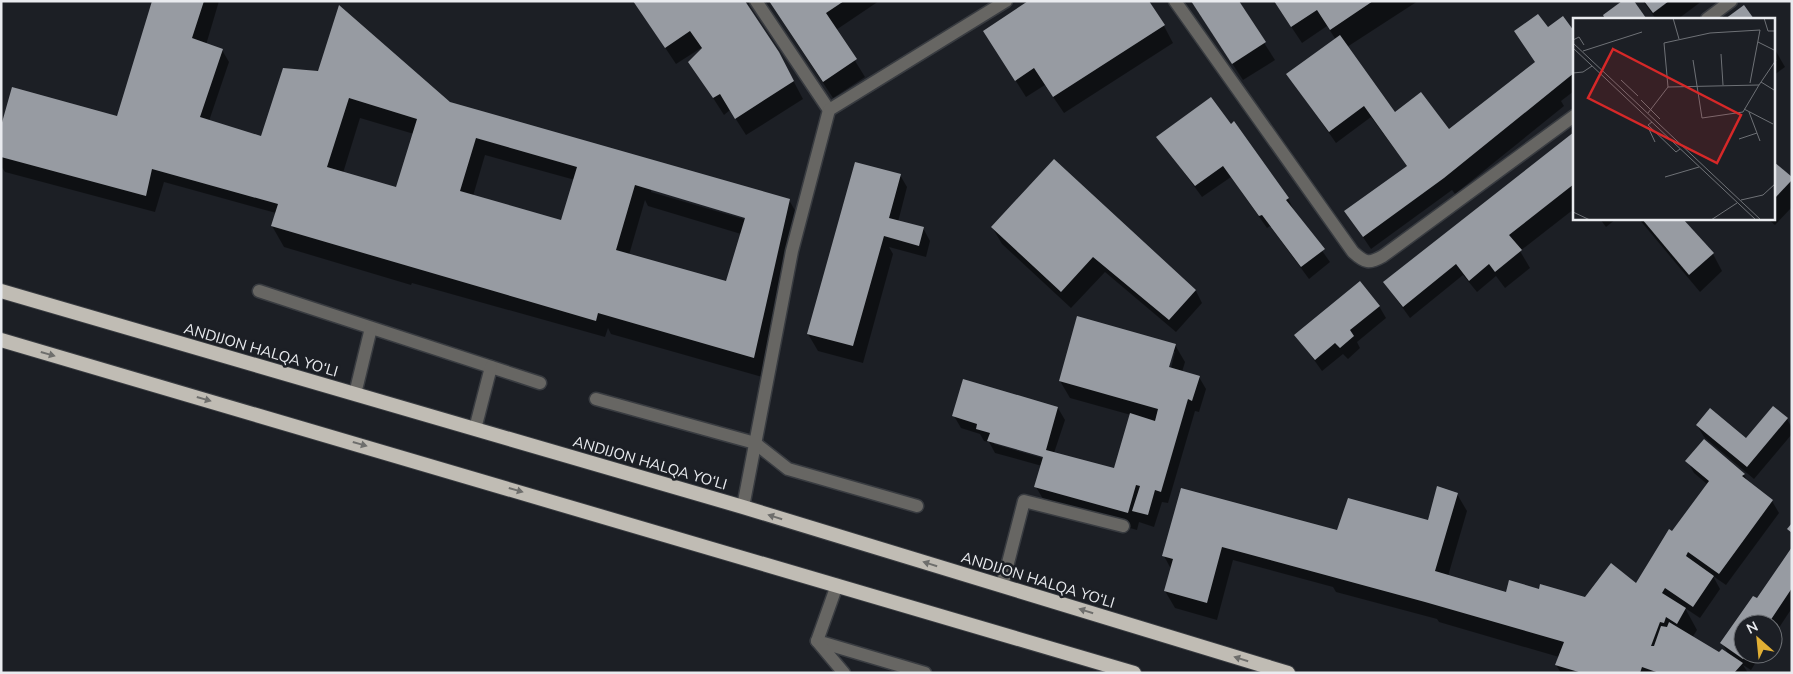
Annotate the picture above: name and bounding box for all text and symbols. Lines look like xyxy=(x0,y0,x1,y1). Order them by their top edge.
inset map xyxy=(1573,18,1776,220)
street label: ANDIJON HALQA YO‘LI xyxy=(182,318,340,382)
one-way arrow xyxy=(40,350,56,358)
one-way arrow xyxy=(197,396,212,404)
street label: ANDIJON HALQA YO‘LI xyxy=(571,431,729,495)
one-way arrow xyxy=(353,441,368,449)
one-way arrow xyxy=(509,487,524,495)
one-way arrow xyxy=(767,512,782,520)
street label: ANDIJON HALQA YO‘LI xyxy=(959,547,1117,613)
one-way arrow xyxy=(923,559,938,567)
one-way arrow xyxy=(1078,607,1093,615)
north arrow xyxy=(1733,614,1783,664)
text: N xyxy=(1743,617,1761,639)
one-way arrow xyxy=(1233,654,1248,662)

